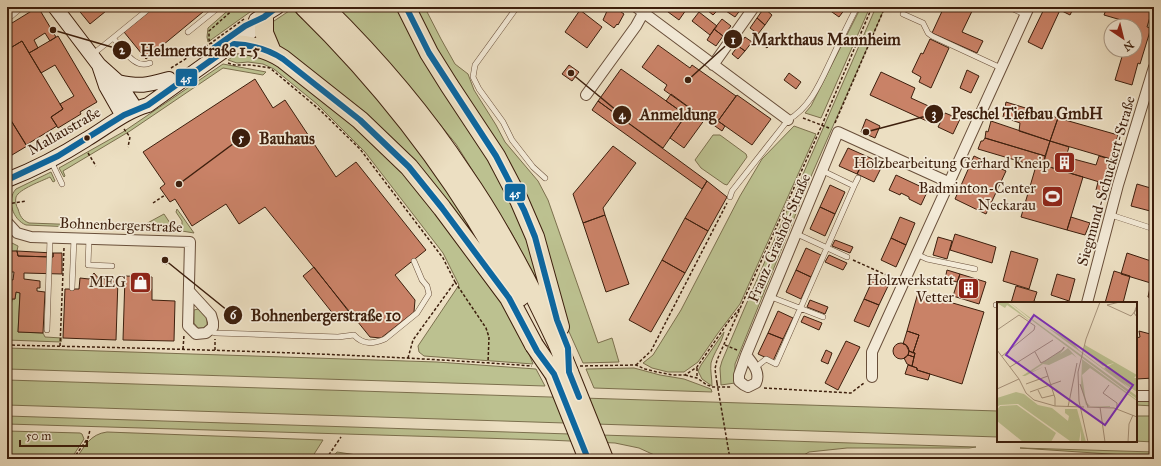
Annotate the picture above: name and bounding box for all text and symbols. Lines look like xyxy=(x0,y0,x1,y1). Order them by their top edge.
north arrow xyxy=(1103,18,1143,58)
callout: Markthaus Mannheim xyxy=(723,25,908,53)
text: Markthaus Mannheim xyxy=(751,30,901,49)
text: 1 xyxy=(731,33,736,47)
callout: Helmertstraße 1-5 xyxy=(112,36,267,64)
text: N xyxy=(1120,38,1136,54)
text: Helmertstraße 1-5 xyxy=(140,41,260,60)
text: 2 xyxy=(119,43,126,57)
line badge: 45 xyxy=(175,68,198,87)
text: 45 xyxy=(180,72,193,86)
street label: Siegmund-Schuckert-Straße xyxy=(1073,94,1139,268)
callout: Peschel Tiefbau GmbH xyxy=(924,100,1111,128)
callout: Anmeldung xyxy=(612,101,725,129)
street label: Mallaustraße xyxy=(24,103,104,159)
text: Peschel Tiefbau GmbH xyxy=(951,104,1103,123)
text: Anmeldung xyxy=(639,105,717,125)
text: 3 xyxy=(932,107,937,122)
text: 4 xyxy=(619,108,627,123)
callout: Bauhaus xyxy=(231,124,323,152)
text: Bauhaus xyxy=(259,129,315,148)
text: 5 xyxy=(238,131,244,145)
unlabelled marker xyxy=(82,133,92,143)
building icon: Holzbearbeitung Gerhard Kneip xyxy=(1052,150,1078,176)
place label: Holzbearbeitung Gerhard Kneip xyxy=(854,154,1050,172)
street label: Franz-Grashof-Straße xyxy=(744,171,814,305)
place label: Badminton-Center Neckarau xyxy=(918,179,1036,214)
line badge: 45 xyxy=(504,183,526,202)
sports icon: Badminton-Center Neckarau xyxy=(1039,184,1065,210)
text: 45 xyxy=(509,187,522,201)
street label: Bohnenbergerstraße xyxy=(59,214,183,236)
shop icon: MEG xyxy=(128,269,154,295)
place label: Holzwerkstatt Vetter xyxy=(866,271,955,306)
place label: MEG xyxy=(89,273,126,291)
building icon: Holzwerkstatt Vetter xyxy=(956,276,982,302)
callout: Bohnenbergerstraße 10 xyxy=(223,301,409,329)
inset map xyxy=(997,302,1137,442)
text: Bohnenbergerstraße 10 xyxy=(251,306,401,326)
text: 6 xyxy=(230,308,237,322)
scale bar xyxy=(20,422,87,448)
text: 50 m xyxy=(26,429,51,443)

